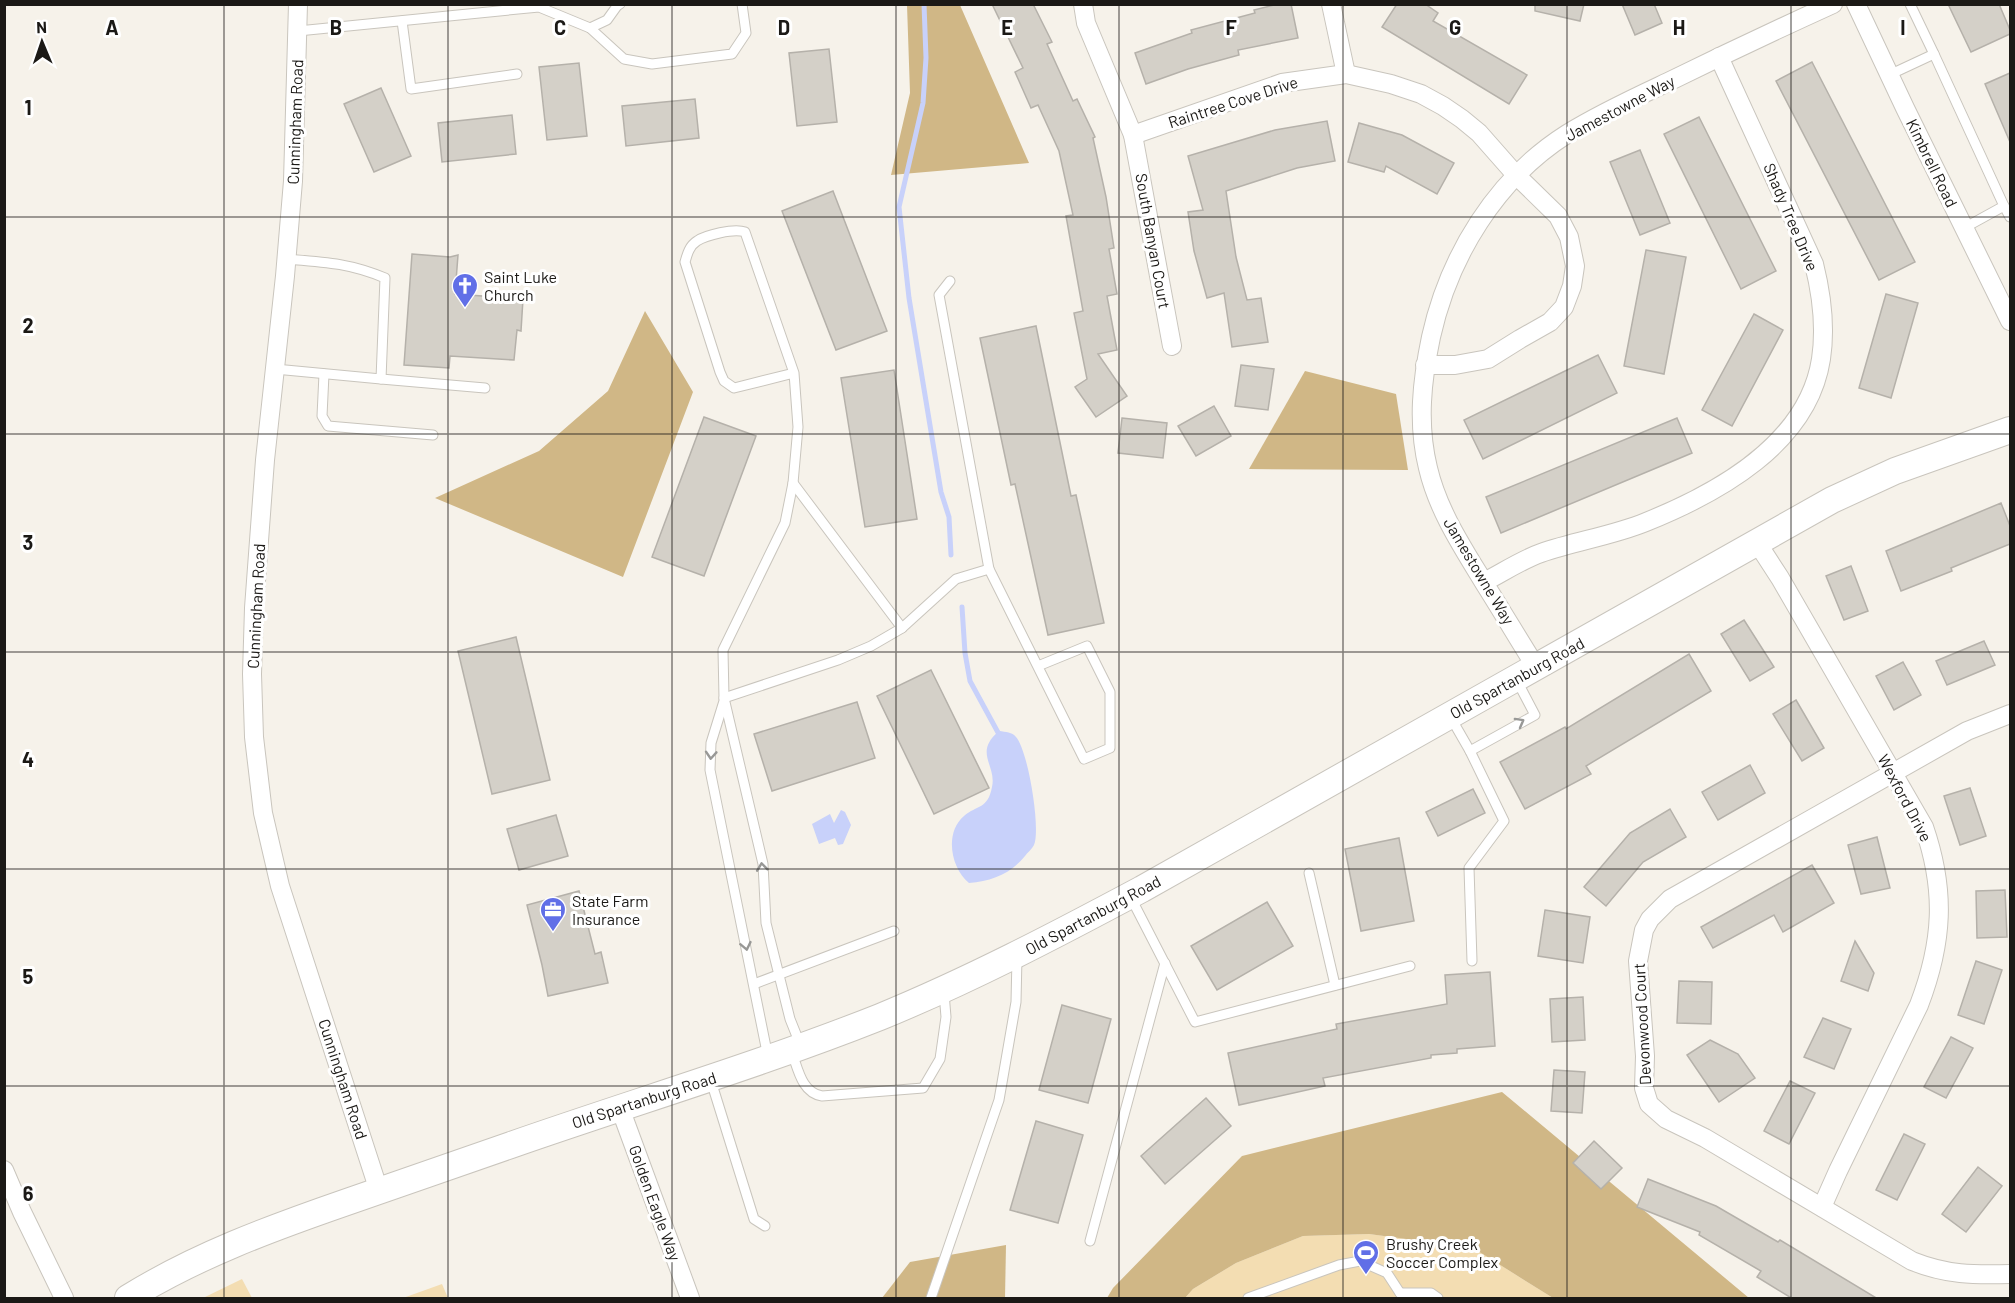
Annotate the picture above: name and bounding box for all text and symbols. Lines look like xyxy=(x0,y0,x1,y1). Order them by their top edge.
north arrow xyxy=(12,12,72,72)
text: A xyxy=(105,15,119,39)
text: B xyxy=(330,15,342,39)
text: C xyxy=(554,15,566,39)
text: D xyxy=(778,15,790,39)
text: E xyxy=(1001,15,1013,39)
text: F xyxy=(1225,15,1237,39)
text: G xyxy=(1449,15,1461,39)
text: H xyxy=(1673,15,1685,39)
text: I xyxy=(1900,15,1906,39)
text: N xyxy=(36,17,47,36)
street label: Cunningham Road xyxy=(283,59,306,185)
street label: Jamestowne Way xyxy=(1562,70,1678,144)
street label: Raintree Cove Drive xyxy=(1166,72,1300,131)
text: 1 xyxy=(24,95,32,119)
street label: Kimbrell Road xyxy=(1903,115,1962,210)
street label: Shady Tree Drive xyxy=(1760,160,1823,274)
street label: South Banyan Court xyxy=(1132,172,1175,310)
place label: Saint Luke Church xyxy=(484,267,557,304)
church icon: Saint Luke Church xyxy=(450,271,480,309)
text: 2 xyxy=(22,313,34,337)
street label: Jamestowne Way xyxy=(1440,514,1519,628)
text: 3 xyxy=(23,530,33,554)
street label: Cunningham Road xyxy=(243,543,268,669)
street label: Old Spartanburg Road xyxy=(1446,633,1587,722)
one-way arrow xyxy=(1514,718,1525,730)
text: 4 xyxy=(22,747,34,771)
one-way arrow xyxy=(704,751,717,760)
street label: Wexford Drive xyxy=(1874,751,1936,845)
one-way arrow xyxy=(756,863,769,872)
street label: Old Spartanburg Road xyxy=(1022,871,1164,958)
place label: State Farm Insurance xyxy=(572,891,648,928)
office icon: State Farm Insurance xyxy=(538,895,568,933)
one-way arrow xyxy=(739,941,752,951)
street label: Devonwood Court xyxy=(1629,962,1654,1086)
text: 5 xyxy=(23,964,34,988)
street label: Cunningham Road xyxy=(315,1016,372,1141)
street label: Old Spartanburg Road xyxy=(569,1067,718,1132)
street label: Golden Eagle Way xyxy=(626,1142,685,1264)
text: 6 xyxy=(23,1181,34,1205)
place label: Brushy Creek Soccer Complex xyxy=(1386,1234,1499,1271)
sports icon: Brushy Creek Soccer Complex xyxy=(1351,1238,1381,1276)

